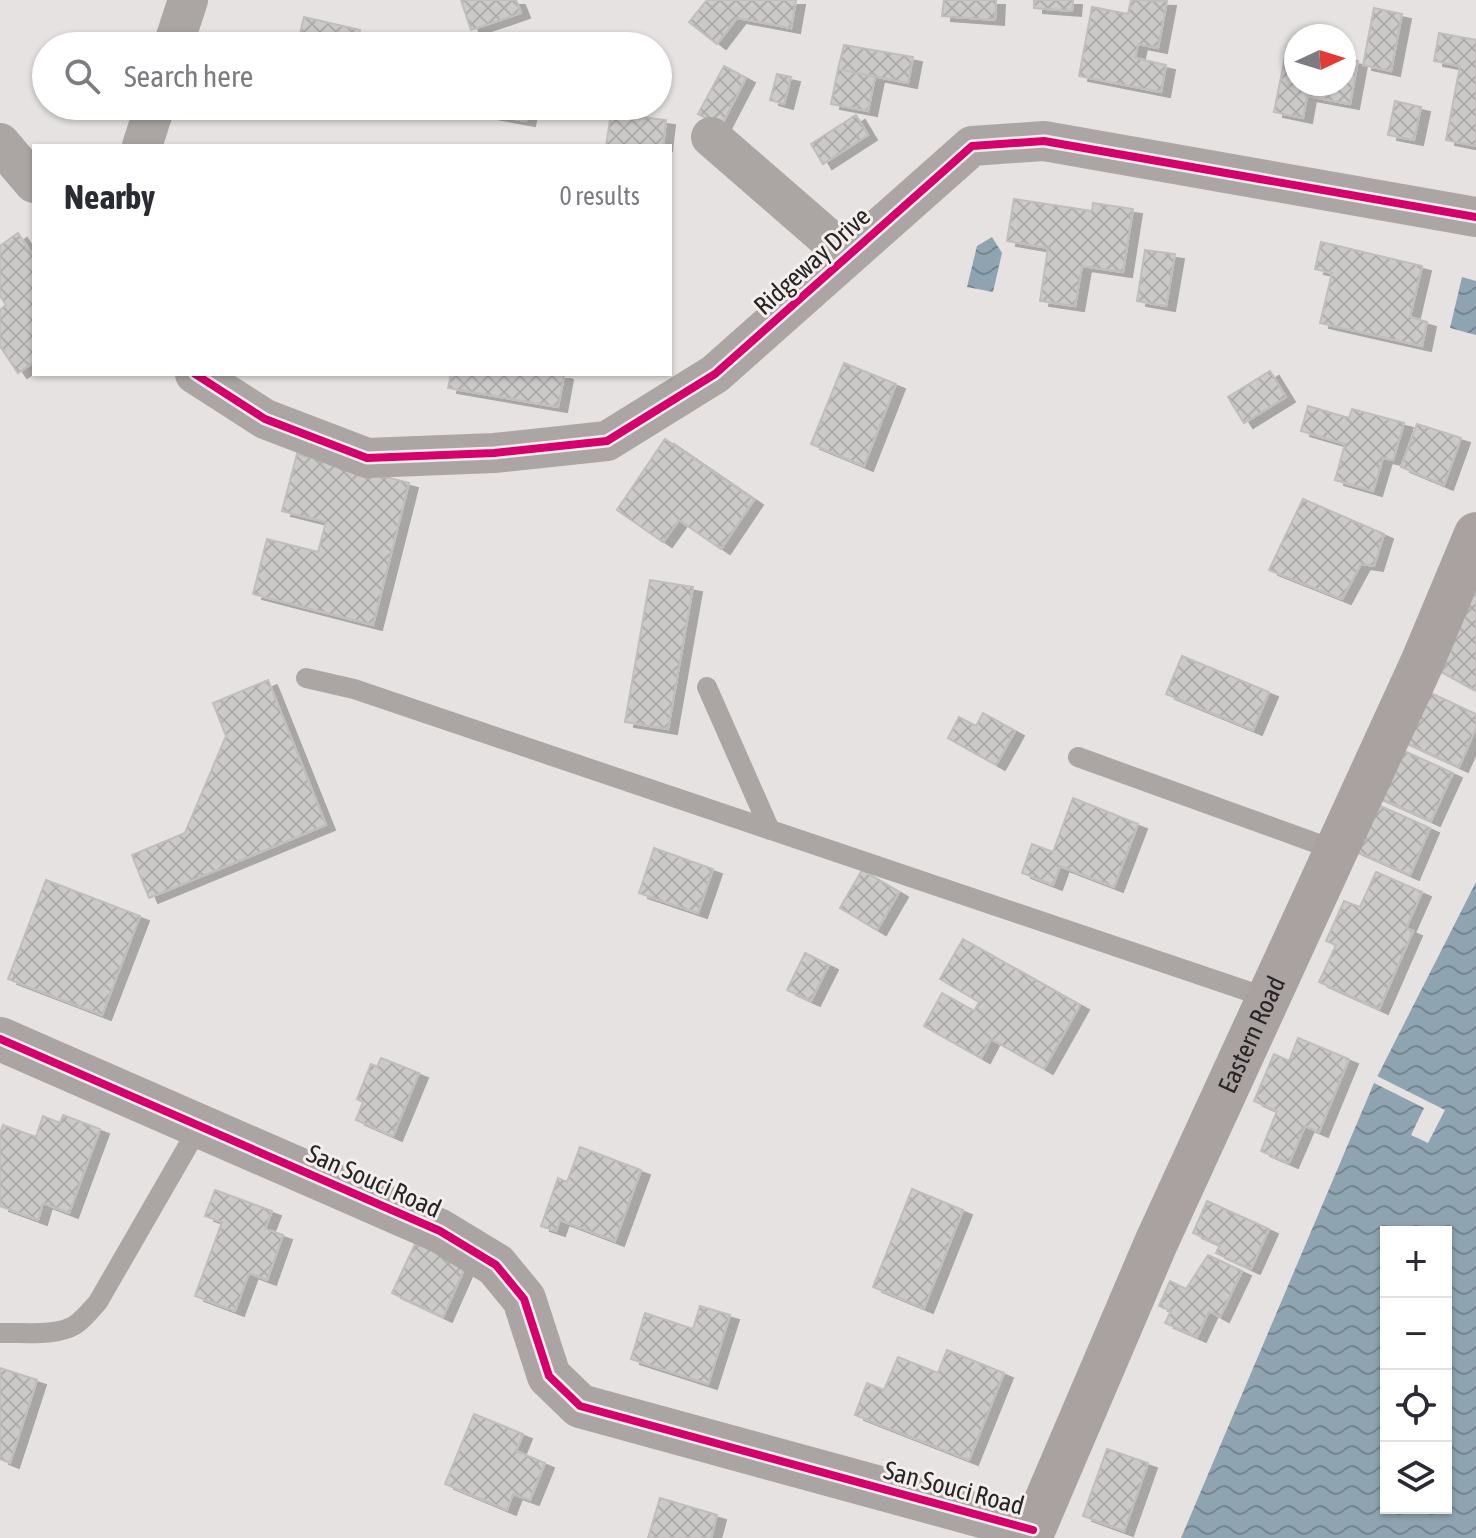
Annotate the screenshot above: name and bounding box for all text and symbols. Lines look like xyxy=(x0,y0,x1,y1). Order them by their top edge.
north arrow xyxy=(1284,24,1356,96)
search box xyxy=(32,32,672,120)
icon: search xyxy=(60,54,104,98)
text: Search here xyxy=(124,59,253,93)
text: Nearby xyxy=(64,177,155,216)
text: 0 results xyxy=(559,181,640,211)
street label: Ridgeway Drive xyxy=(748,201,876,321)
street label: Eastern Road xyxy=(1212,972,1291,1098)
street label: San Souci Road xyxy=(302,1138,446,1224)
map controls xyxy=(1380,1226,1452,1514)
button: + xyxy=(1380,1226,1452,1298)
button: − xyxy=(1380,1298,1452,1370)
button: locate xyxy=(1380,1370,1452,1442)
button: layers xyxy=(1380,1442,1452,1514)
street label: San Souci Road xyxy=(881,1455,1027,1521)

